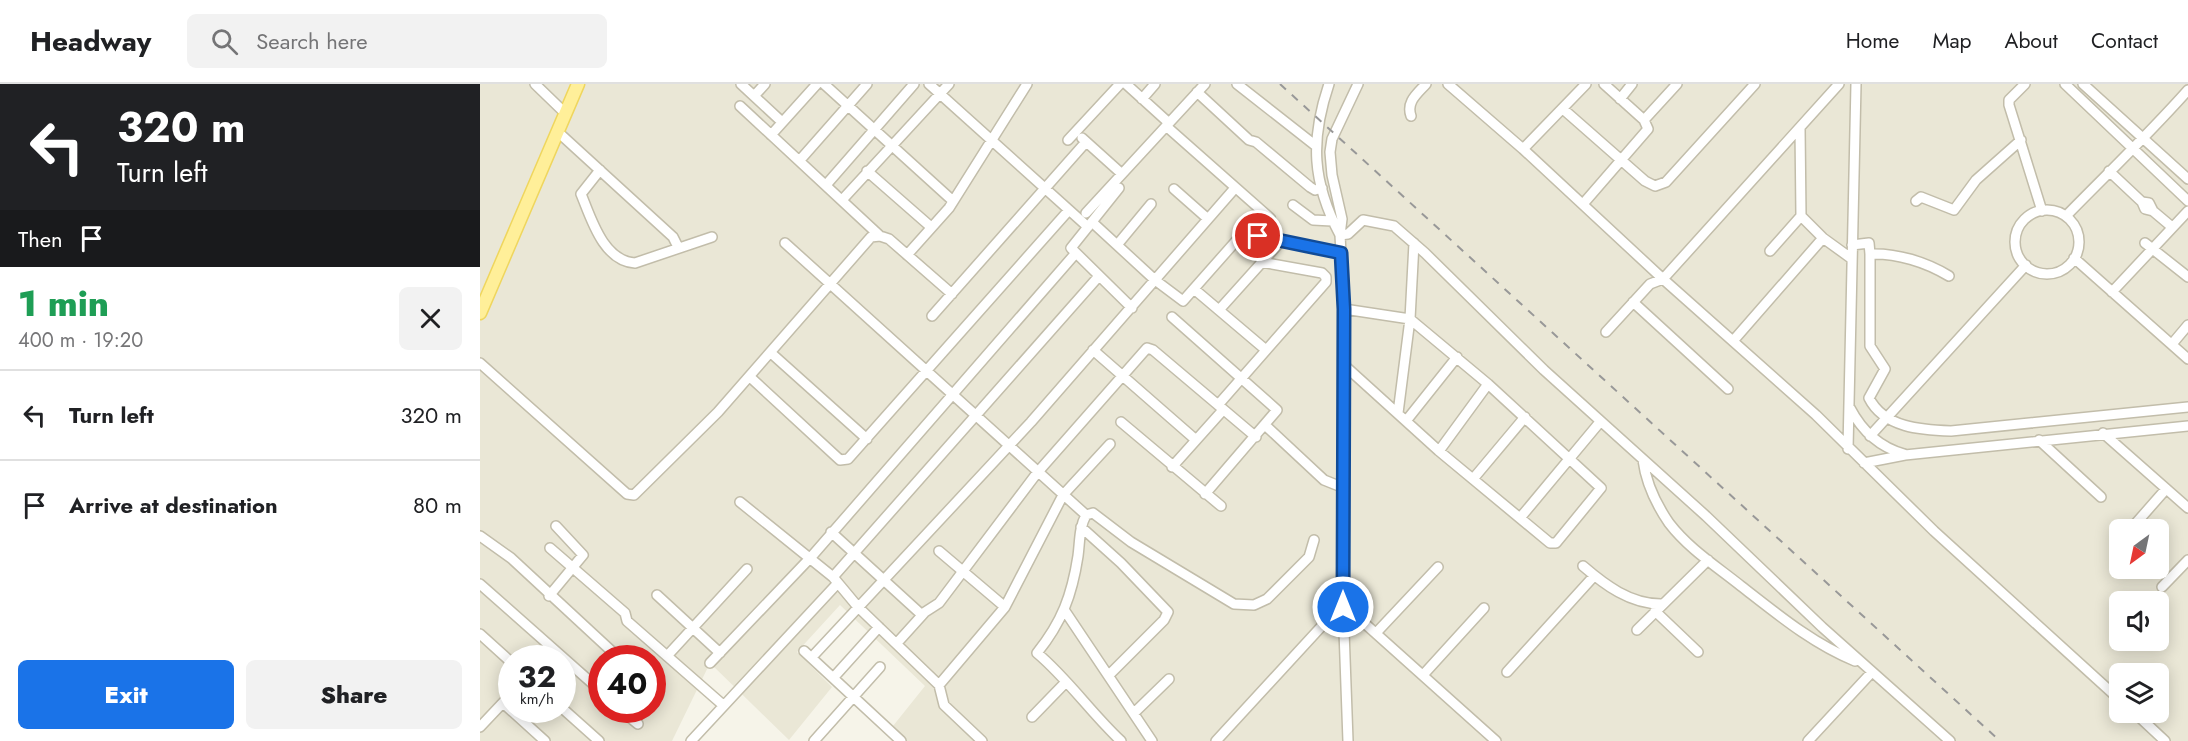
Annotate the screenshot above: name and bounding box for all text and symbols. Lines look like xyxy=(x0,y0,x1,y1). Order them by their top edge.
search box xyxy=(187,14,607,68)
text: Headway xyxy=(30,21,151,62)
icon: search xyxy=(208,25,241,58)
text: Search here xyxy=(256,25,368,57)
text: Home xyxy=(1846,26,1899,56)
text: Map xyxy=(1932,26,1972,56)
text: About xyxy=(2005,26,2058,56)
text: Contact xyxy=(2091,26,2158,56)
text: 320 m xyxy=(117,97,245,158)
icon: left xyxy=(18,108,96,186)
text: Turn left xyxy=(117,153,207,192)
pin xyxy=(1232,210,1283,261)
icon: arrive xyxy=(1241,219,1274,252)
icon: arrive xyxy=(75,222,108,255)
text: Then xyxy=(18,223,63,255)
text: 1 min xyxy=(18,277,109,329)
button: close xyxy=(399,287,462,350)
text: 400 m · 19:20 xyxy=(18,326,143,355)
icon: left xyxy=(18,399,51,432)
text: Turn left xyxy=(69,399,154,431)
text: 320 m xyxy=(401,399,462,431)
icon: arrive xyxy=(18,489,51,522)
text: Arrive at destination xyxy=(69,489,278,521)
text: 80 m xyxy=(413,489,462,521)
north arrow xyxy=(2109,519,2169,579)
map controls xyxy=(2109,519,2169,723)
position arrow xyxy=(1311,575,1375,639)
button: sound xyxy=(2109,591,2169,651)
speed limit sign: 40 xyxy=(588,645,666,723)
text: 32 xyxy=(518,655,556,698)
button: Exit xyxy=(18,660,234,729)
button: Share xyxy=(246,660,462,729)
button: layers xyxy=(2109,663,2169,723)
text: km/h xyxy=(520,688,554,710)

